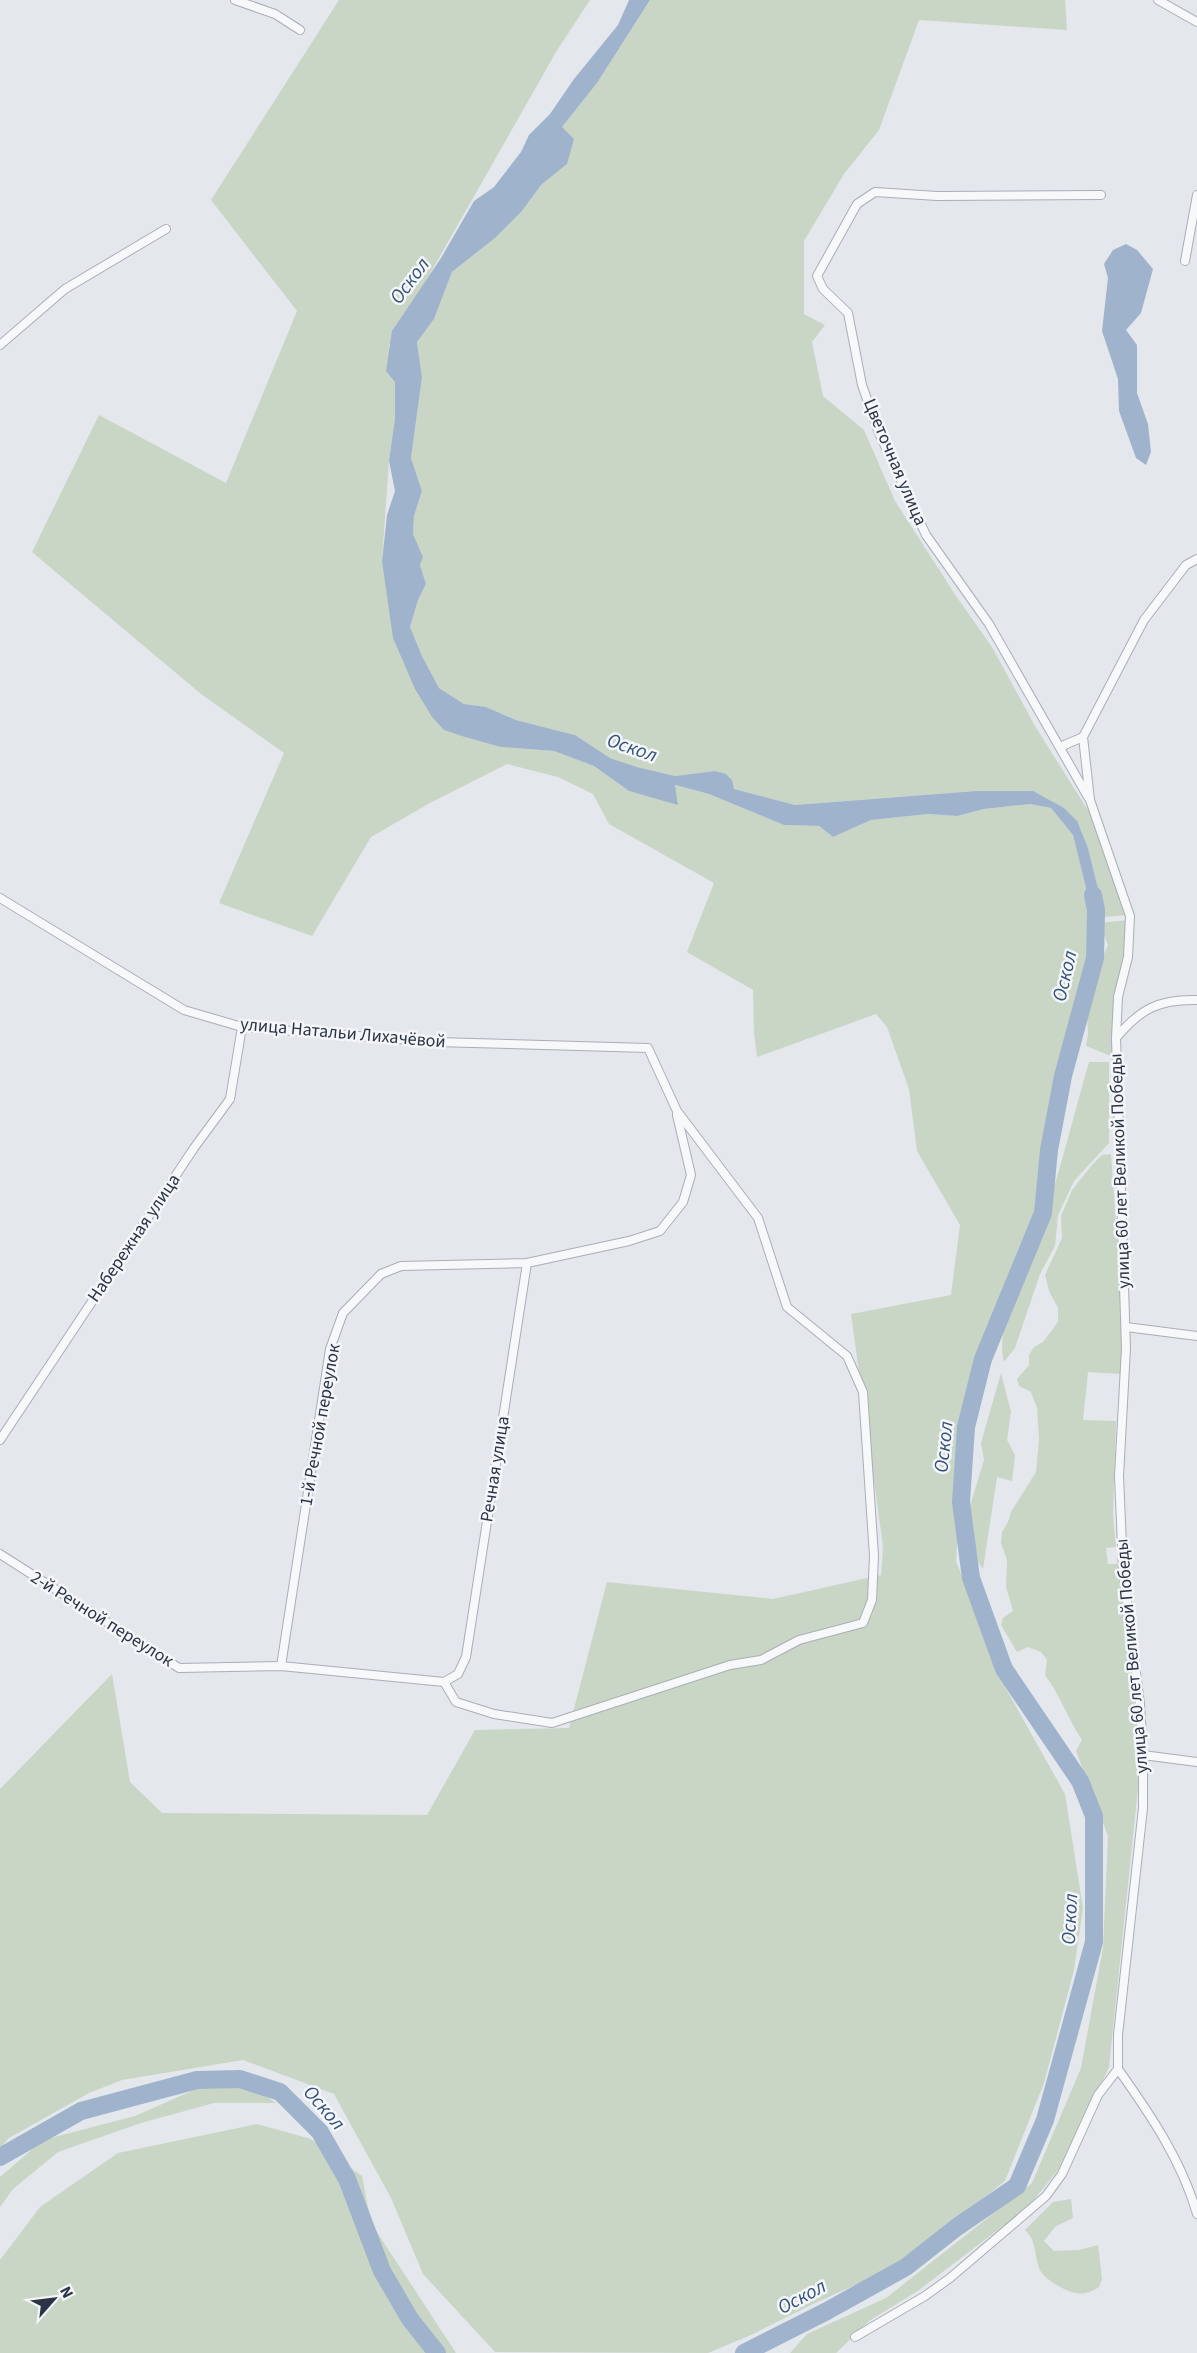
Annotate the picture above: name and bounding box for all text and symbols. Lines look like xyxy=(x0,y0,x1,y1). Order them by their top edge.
water label: Оскол xyxy=(383,252,437,310)
street label: Цветочная улица xyxy=(857,395,933,529)
water label: Оскол xyxy=(603,726,661,770)
water label: Оскол xyxy=(1046,948,1084,1004)
street label: улица Натальи Лихачёвой xyxy=(239,1012,447,1054)
street label: улица 60 лет Великой Победы xyxy=(1103,1053,1137,1289)
street label: Набережная улица xyxy=(82,1169,186,1307)
street label: 1-й Речной переулок xyxy=(293,1342,347,1508)
street label: Речная улица xyxy=(474,1414,516,1524)
water label: Оскол xyxy=(927,1420,961,1474)
street label: улица 60 лет Великой Победы xyxy=(1109,1538,1155,1774)
street label: 2-й Речной переулок xyxy=(26,1565,178,1673)
water label: Оскол xyxy=(1055,1892,1085,1946)
water label: Оскол xyxy=(296,2079,352,2137)
north arrow xyxy=(24,2269,84,2329)
water label: Оскол xyxy=(773,2273,831,2321)
text: N xyxy=(54,2283,79,2302)

